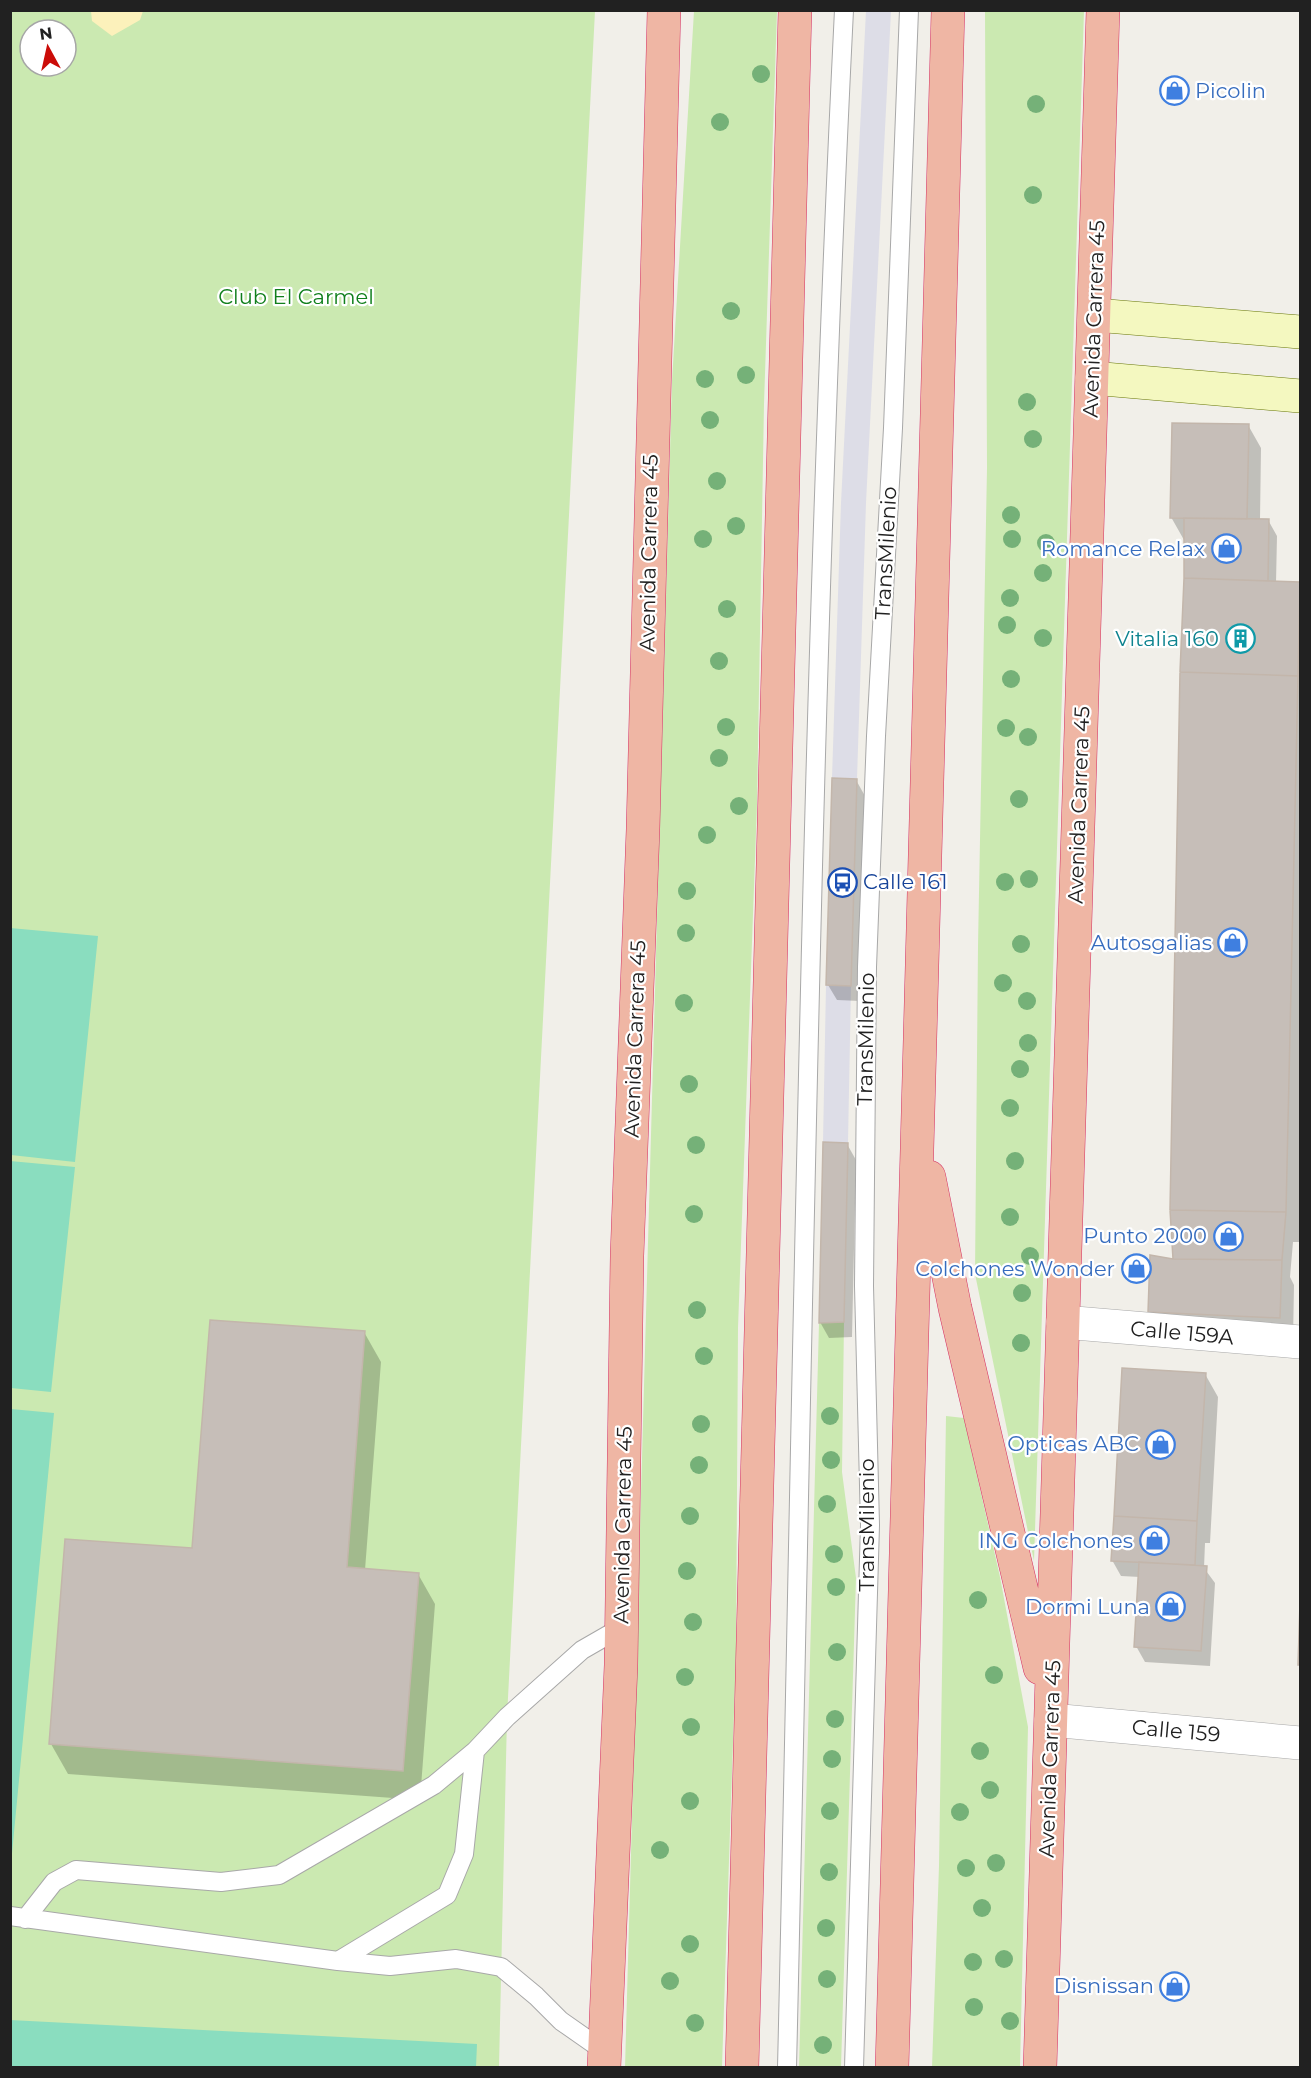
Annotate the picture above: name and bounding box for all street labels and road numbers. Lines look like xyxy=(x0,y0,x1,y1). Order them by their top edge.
street label: Avenida Carrera 45 xyxy=(1078,220,1109,418)
street label: Avenida Carrera 45 xyxy=(634,454,663,652)
street label: TransMilenio xyxy=(870,486,901,620)
street label: Avenida Carrera 45 xyxy=(1063,706,1094,904)
street label: Avenida Carrera 45 xyxy=(619,940,650,1138)
street label: TransMilenio xyxy=(852,972,879,1106)
street label: Calle 159A xyxy=(1129,1316,1236,1350)
street label: Avenida Carrera 45 xyxy=(608,1426,637,1624)
street label: TransMilenio xyxy=(854,1458,879,1592)
street label: Avenida Carrera 45 xyxy=(1034,1660,1065,1858)
street label: Calle 159 xyxy=(1131,1714,1221,1747)

